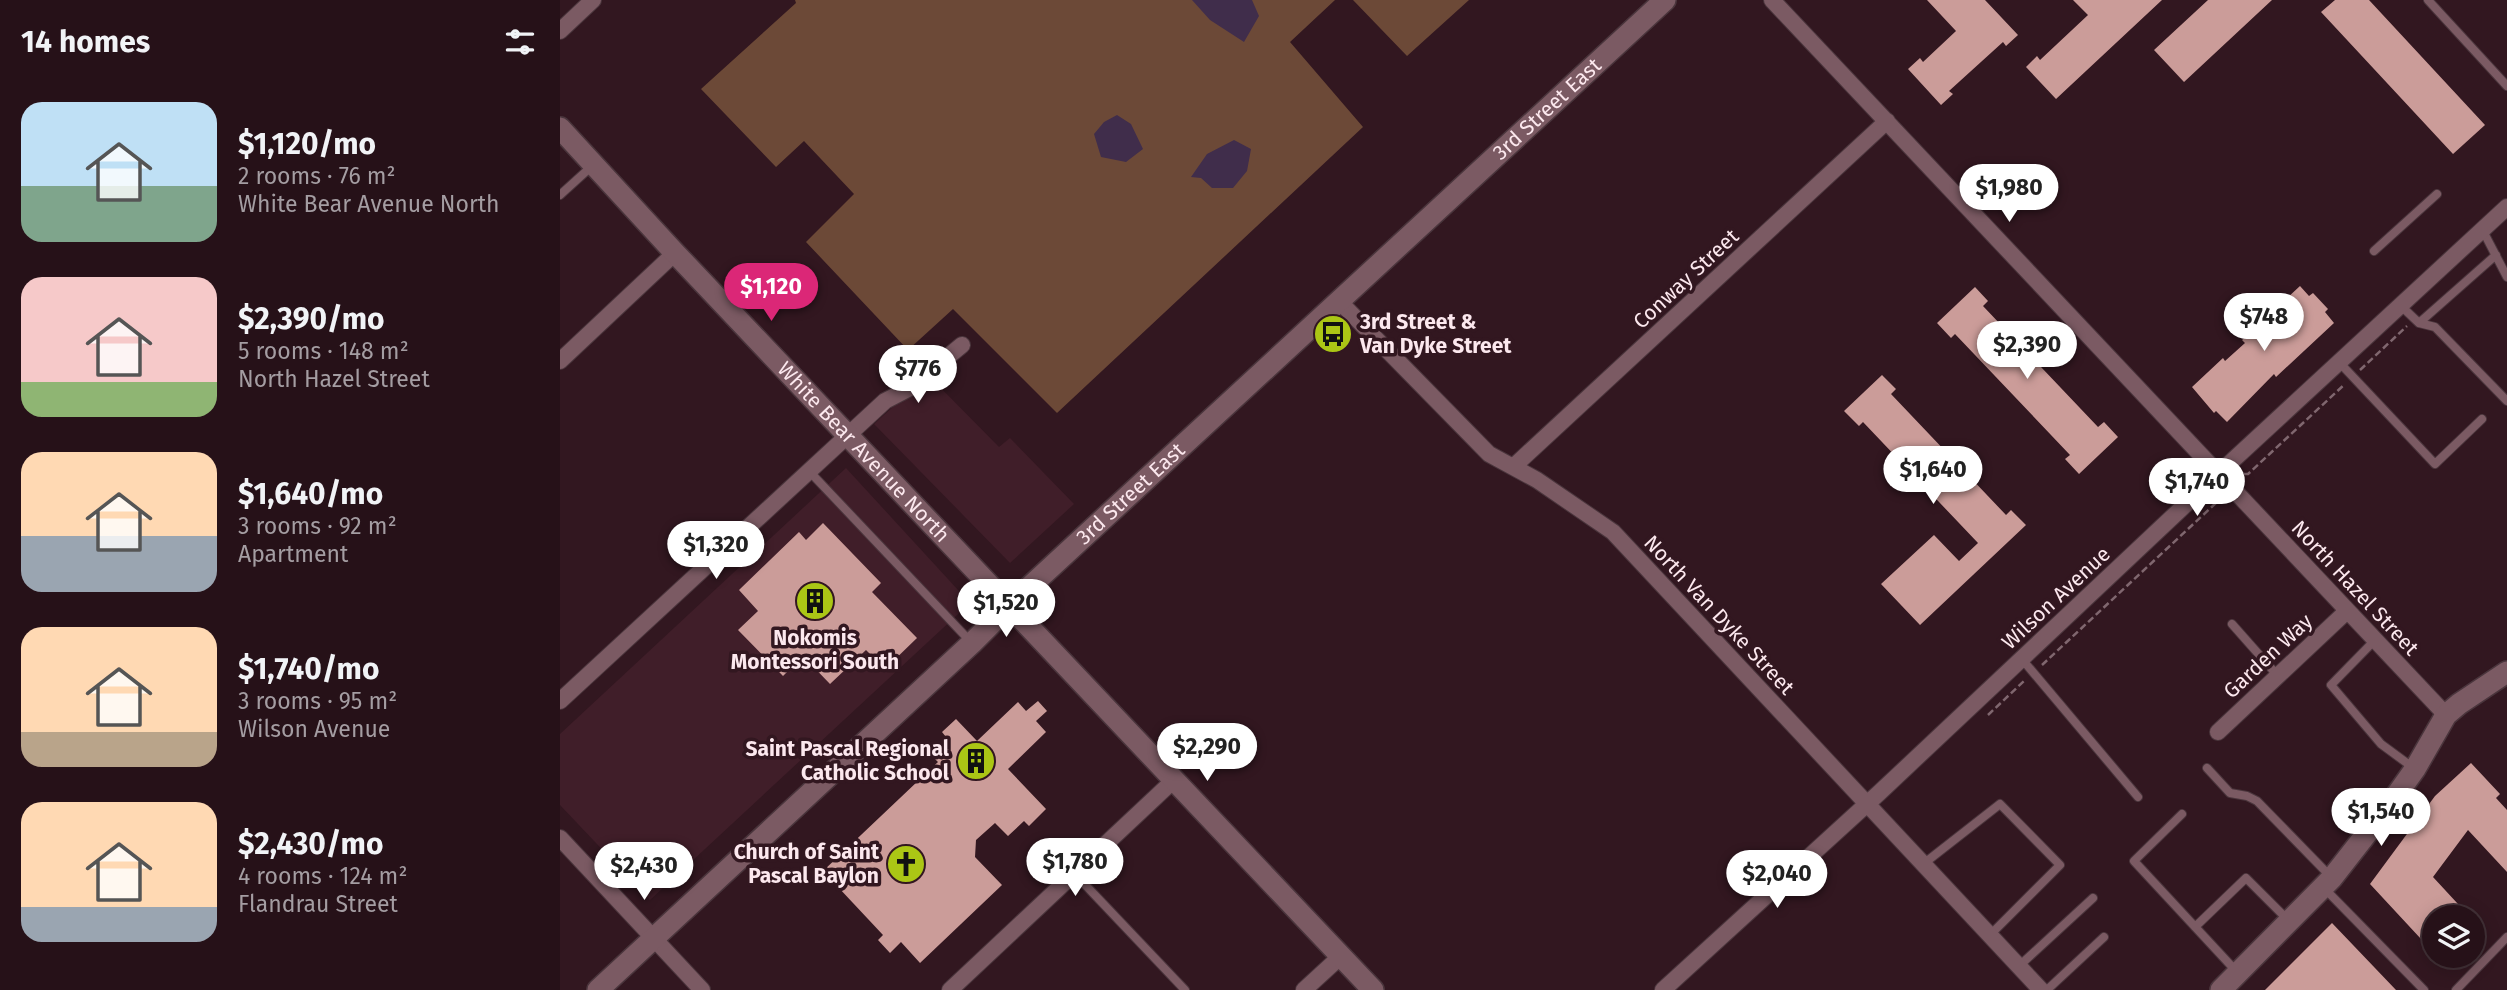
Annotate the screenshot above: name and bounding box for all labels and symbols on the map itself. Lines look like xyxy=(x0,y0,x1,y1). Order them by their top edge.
street label: 3rd Street East xyxy=(1487,52,1607,165)
pin: $1,980 xyxy=(1952,164,2066,224)
street label: Conway Street xyxy=(1628,223,1744,334)
pin: $1,120 xyxy=(714,264,828,323)
pin: $748 xyxy=(2223,294,2305,353)
place label: 3rd Street & Van Dyke Street xyxy=(1359,309,1512,359)
bus stop icon: 3rd Street & Van Dyke Street xyxy=(1312,313,1354,355)
pin: $2,390 xyxy=(1970,322,2084,381)
pin: $776 xyxy=(877,346,959,405)
street label: White Bear Avenue North xyxy=(772,356,955,548)
street label: 3rd Street East xyxy=(1071,437,1190,550)
pin: $1,640 xyxy=(1876,447,1990,506)
pin: $1,740 xyxy=(2140,458,2254,518)
street label: North Hazel Street xyxy=(2286,515,2424,661)
pin: $1,320 xyxy=(659,522,773,581)
street label: North Van Dyke Street xyxy=(1638,530,1800,700)
street label: Wilson Avenue xyxy=(1996,541,2116,655)
building icon: Nokomis Montessori South xyxy=(794,580,836,622)
pin: $1,520 xyxy=(949,580,1063,639)
street label: Garden Way xyxy=(2218,608,2318,704)
place label: Nokomis Montessori South xyxy=(731,625,899,675)
pin: $2,290 xyxy=(1150,724,1264,783)
place label: Saint Pascal Regional Catholic School xyxy=(745,736,950,786)
building icon: Saint Pascal Regional Catholic School xyxy=(955,740,997,782)
pin: $1,540 xyxy=(2324,788,2438,848)
pin: $1,780 xyxy=(1018,838,1132,898)
place label: Church of Saint Pascal Baylon xyxy=(734,839,880,889)
pin: $2,430 xyxy=(587,842,701,902)
church icon: Church of Saint Pascal Baylon xyxy=(885,843,927,885)
pin: $2,040 xyxy=(1720,850,1834,910)

